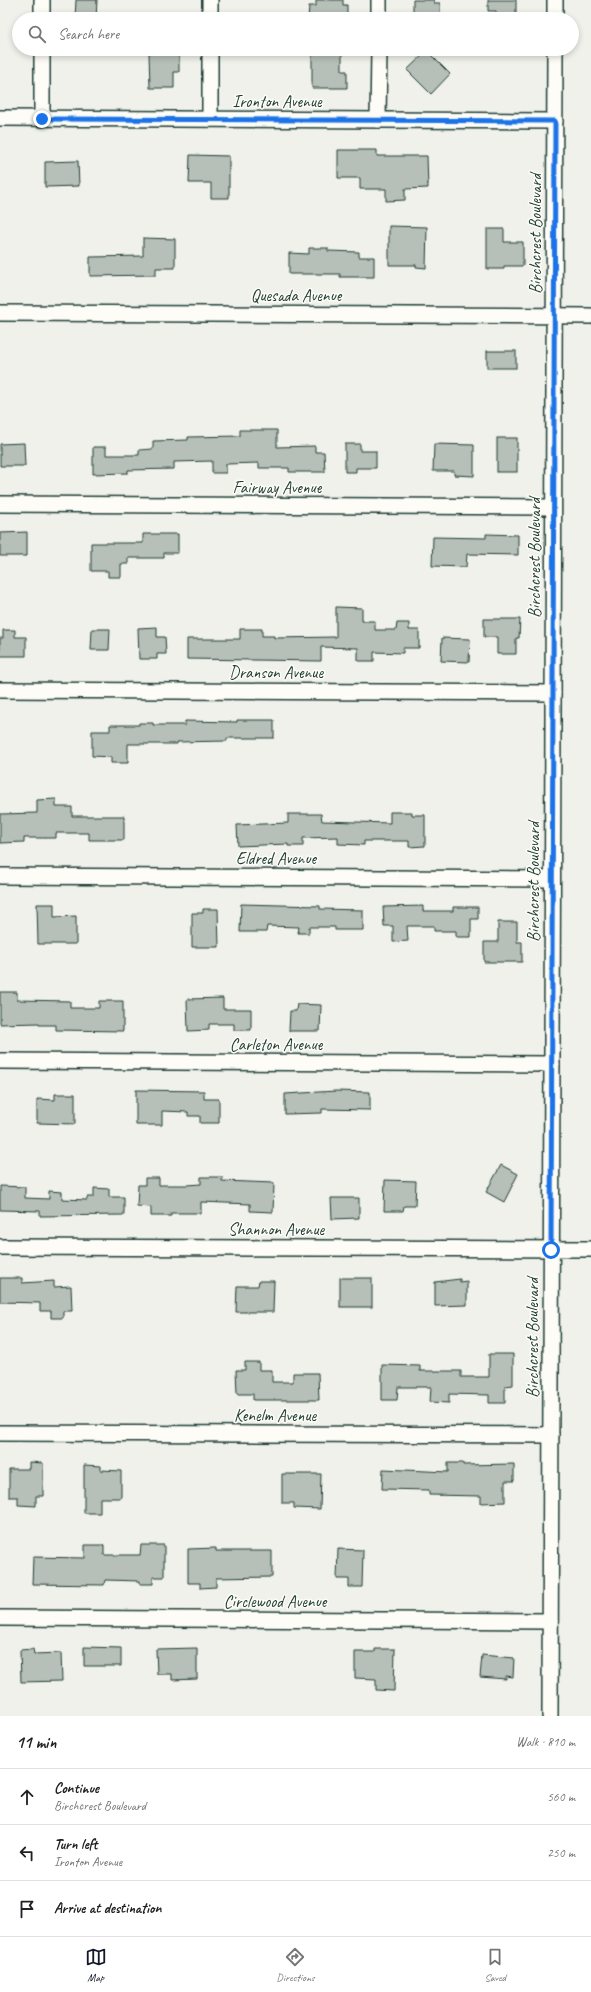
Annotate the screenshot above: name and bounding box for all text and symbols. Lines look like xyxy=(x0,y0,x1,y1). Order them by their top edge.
search box xyxy=(12,12,579,56)
icon: search xyxy=(26,23,48,45)
text: Search here xyxy=(58,25,119,44)
street label: Ironton Avenue xyxy=(233,91,323,112)
route end xyxy=(33,110,51,128)
street label: Birchcrest Boulevard xyxy=(525,171,546,294)
street label: Quesada Avenue xyxy=(251,285,343,306)
street label: Fairway Avenue xyxy=(233,477,323,498)
street label: Birchcrest Boulevard xyxy=(524,495,545,618)
street label: Dranson Avenue xyxy=(229,662,324,683)
street label: Birchcrest Boulevard xyxy=(523,819,544,942)
street label: Eldred Avenue xyxy=(236,848,318,869)
street label: Carleton Avenue xyxy=(230,1034,324,1055)
street label: Shannon Avenue xyxy=(228,1219,326,1240)
route start xyxy=(542,1241,560,1259)
street label: Birchcrest Boulevard xyxy=(522,1275,543,1398)
street label: Kenelm Avenue xyxy=(234,1405,318,1426)
street label: Circlewood Avenue xyxy=(224,1591,328,1612)
text: 11 min xyxy=(16,1732,56,1753)
text: Walk · 810 m xyxy=(516,1734,575,1750)
text: Continue xyxy=(54,1779,99,1798)
icon: ahead xyxy=(16,1786,38,1808)
text: 560 m xyxy=(547,1789,575,1805)
text: Birchcrest Boulevard xyxy=(54,1798,146,1814)
text: Turn left xyxy=(54,1835,97,1854)
icon: left xyxy=(16,1842,38,1864)
text: 250 m xyxy=(547,1845,575,1861)
text: Ironton Avenue xyxy=(54,1854,122,1870)
icon: arrive xyxy=(16,1898,38,1920)
text: Arrive at destination xyxy=(54,1899,161,1918)
tab: Map xyxy=(85,1946,107,1984)
tab: Directions xyxy=(276,1946,315,1984)
tab: Saved xyxy=(484,1946,506,1984)

